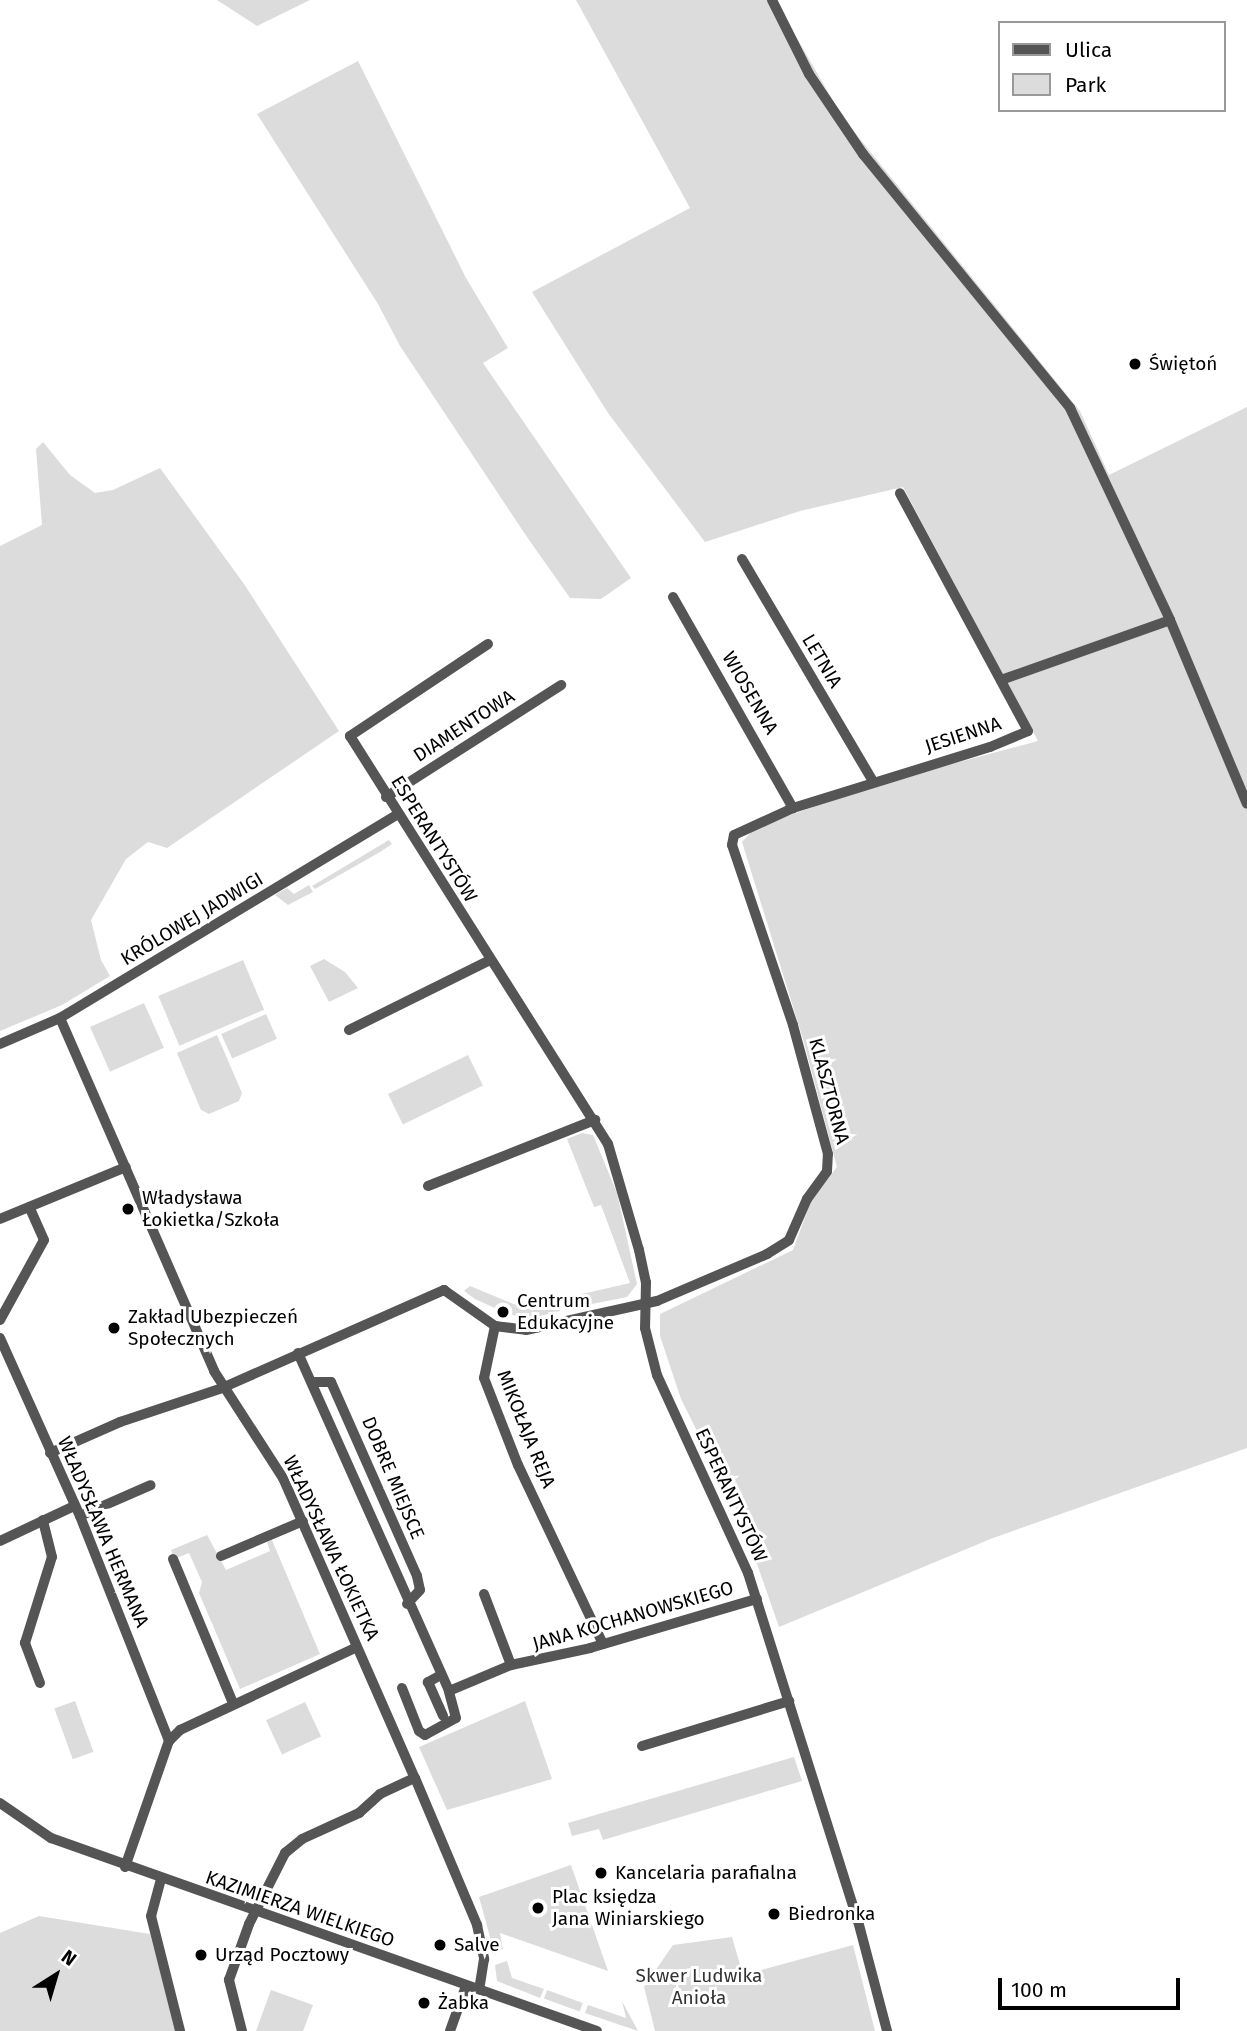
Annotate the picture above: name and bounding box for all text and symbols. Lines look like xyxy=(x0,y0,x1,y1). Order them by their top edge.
legend xyxy=(998,21,1226,112)
text: Ulica xyxy=(1065,37,1112,63)
text: Park xyxy=(1065,72,1106,98)
place label: Świętoń xyxy=(1149,353,1217,375)
marker: Świętoń xyxy=(1127,356,1143,372)
street label: LETNIA xyxy=(797,630,847,692)
street label: WIOSENNA xyxy=(717,648,783,738)
street label: DIAMENTOWA xyxy=(409,685,519,767)
street label: JESIENNA xyxy=(922,712,1004,758)
street label: ESPERANTYSTÓW xyxy=(386,772,482,906)
street label: KRÓLOWEJ JADWIGI xyxy=(117,868,267,970)
street label: KLASZTORNA xyxy=(804,1035,854,1147)
place label: Władysława Łokietka/Szkoła xyxy=(142,1187,280,1231)
marker: Władysława Łokietka/Szkoła xyxy=(120,1201,136,1217)
place label: Centrum Edukacyjne xyxy=(517,1290,614,1334)
marker: Centrum Edukacyjne xyxy=(495,1304,511,1320)
place label: Zakład Ubezpieczeń Społecznych xyxy=(128,1306,298,1350)
marker: Zakład Ubezpieczeń Społecznych xyxy=(106,1320,122,1336)
street label: MIKOŁAJA REJA xyxy=(492,1367,560,1491)
street label: DOBRE MIEJSCE xyxy=(357,1413,429,1543)
street label: ESPERANTYSTÓW xyxy=(690,1425,772,1565)
street label: WŁADYSŁAWA HERMANA xyxy=(52,1433,154,1631)
street label: WŁADYSŁAWA ŁOKIETKA xyxy=(278,1452,384,1644)
street label: JANA KOCHANOWSKIEGO xyxy=(530,1576,736,1656)
place label: Kancelaria parafialna xyxy=(615,1862,797,1884)
marker: Kancelaria parafialna xyxy=(593,1865,609,1881)
street label: KAZIMIERZA WIELKIEGO xyxy=(203,1866,397,1952)
place label: Plac księdza Jana Winiarskiego xyxy=(552,1886,705,1930)
marker: Plac księdza Jana Winiarskiego xyxy=(530,1900,546,1916)
place label: Biedronka xyxy=(788,1903,875,1925)
marker: Biedronka xyxy=(766,1906,782,1922)
place label: Salve xyxy=(454,1934,500,1956)
marker: Salve xyxy=(432,1937,448,1953)
north arrow xyxy=(21,1940,91,2010)
place label: Urząd Pocztowy xyxy=(215,1944,349,1966)
text: N xyxy=(57,1945,81,1971)
marker: Urząd Pocztowy xyxy=(193,1947,209,1963)
park label: Skwer Ludwika Anioła xyxy=(636,1965,762,2009)
scale bar xyxy=(1002,1965,1184,2009)
text: 100 m xyxy=(1011,1977,1067,2003)
place label: Żabka xyxy=(438,1992,489,2014)
marker: Żabka xyxy=(416,1995,432,2011)

